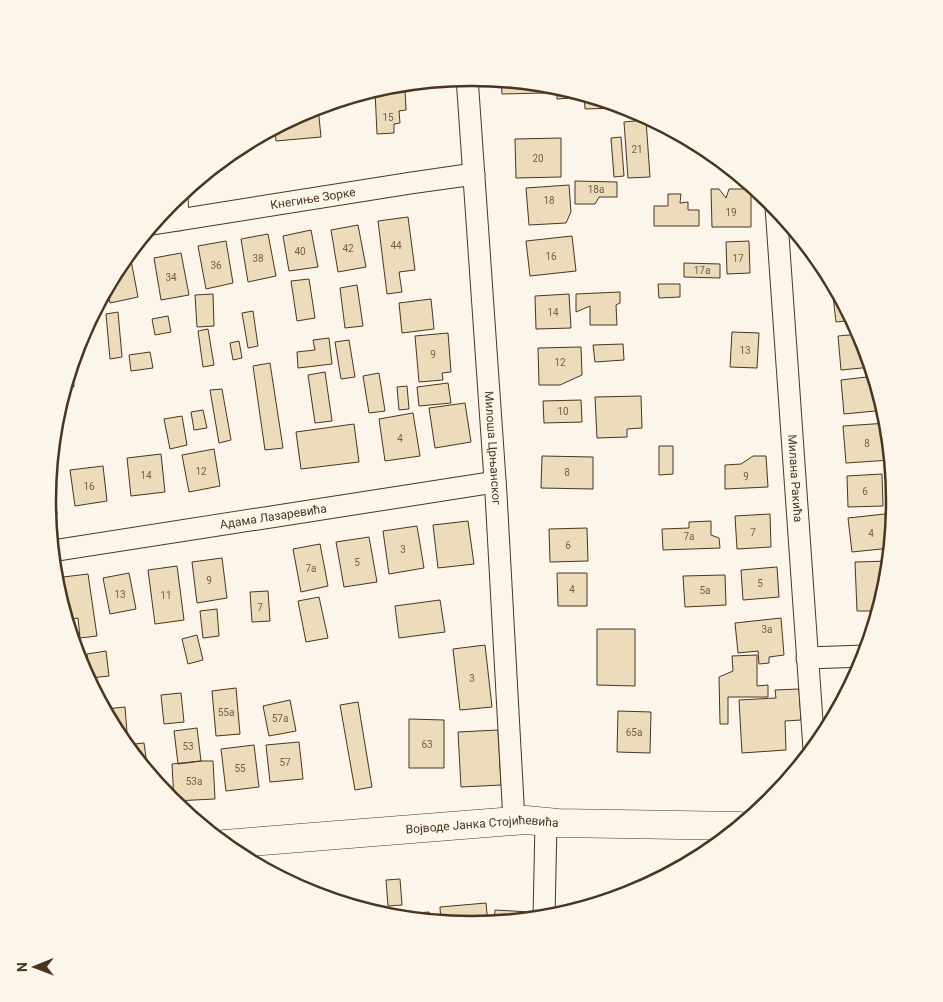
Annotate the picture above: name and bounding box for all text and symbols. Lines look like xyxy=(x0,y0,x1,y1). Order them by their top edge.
house number: 15 xyxy=(382,112,394,123)
house number: 21 xyxy=(631,144,643,155)
house number: 20 xyxy=(532,153,544,164)
house number: 18a xyxy=(588,184,604,195)
street label: Кнегиње Зорке xyxy=(269,185,357,212)
house number: 18 xyxy=(543,195,555,206)
house number: 19 xyxy=(725,207,737,218)
house number: 44 xyxy=(390,240,402,251)
house number: 42 xyxy=(342,243,354,254)
house number: 40 xyxy=(294,246,306,257)
house number: 16 xyxy=(545,251,557,262)
house number: 38 xyxy=(252,253,264,264)
house number: 17 xyxy=(732,253,744,264)
house number: 36 xyxy=(210,260,222,271)
house number: 17a xyxy=(694,265,710,276)
house number: 34 xyxy=(165,272,177,283)
house number: 14 xyxy=(547,307,559,318)
house number: 13 xyxy=(739,345,751,356)
house number: 9 xyxy=(430,349,436,360)
house number: 12 xyxy=(554,357,566,368)
street label: Милоша Црњанског xyxy=(482,391,504,506)
house number: 10 xyxy=(557,406,569,417)
house number: 4 xyxy=(397,433,403,444)
street label: Милана Ракића xyxy=(785,434,805,523)
house number: 8 xyxy=(864,438,870,449)
house number: 12 xyxy=(195,466,207,477)
house number: 8 xyxy=(564,467,570,478)
house number: 14 xyxy=(140,470,152,481)
house number: 9 xyxy=(743,471,749,482)
house number: 16 xyxy=(83,481,95,492)
house number: 6 xyxy=(862,486,868,497)
street label: Адама Лазаревића xyxy=(219,501,328,532)
house number: 7 xyxy=(750,527,756,538)
house number: 4 xyxy=(868,528,874,539)
house number: 7a xyxy=(683,531,695,542)
house number: 6 xyxy=(565,540,571,551)
house number: 3 xyxy=(400,544,406,555)
house number: 5 xyxy=(354,557,360,568)
house number: 7a xyxy=(305,563,317,574)
house number: 9 xyxy=(206,575,212,586)
house number: 5 xyxy=(757,578,763,589)
house number: 4 xyxy=(569,584,575,595)
house number: 5a xyxy=(699,585,711,596)
house number: 13 xyxy=(114,589,126,600)
house number: 11 xyxy=(160,590,172,601)
house number: 7 xyxy=(257,602,263,613)
house number: 3a xyxy=(761,624,773,635)
house number: 3 xyxy=(469,673,475,684)
house number: 55a xyxy=(218,707,234,718)
house number: 57a xyxy=(272,713,288,724)
house number: 65a xyxy=(626,727,642,738)
house number: 63 xyxy=(421,739,433,750)
house number: 53 xyxy=(182,741,194,752)
house number: 57 xyxy=(279,757,291,768)
house number: 55 xyxy=(234,763,246,774)
house number: 53a xyxy=(186,776,202,787)
street label: Војводе Јанка Стојићевића xyxy=(405,813,559,837)
north arrow xyxy=(10,942,60,992)
text: N xyxy=(14,962,30,972)

